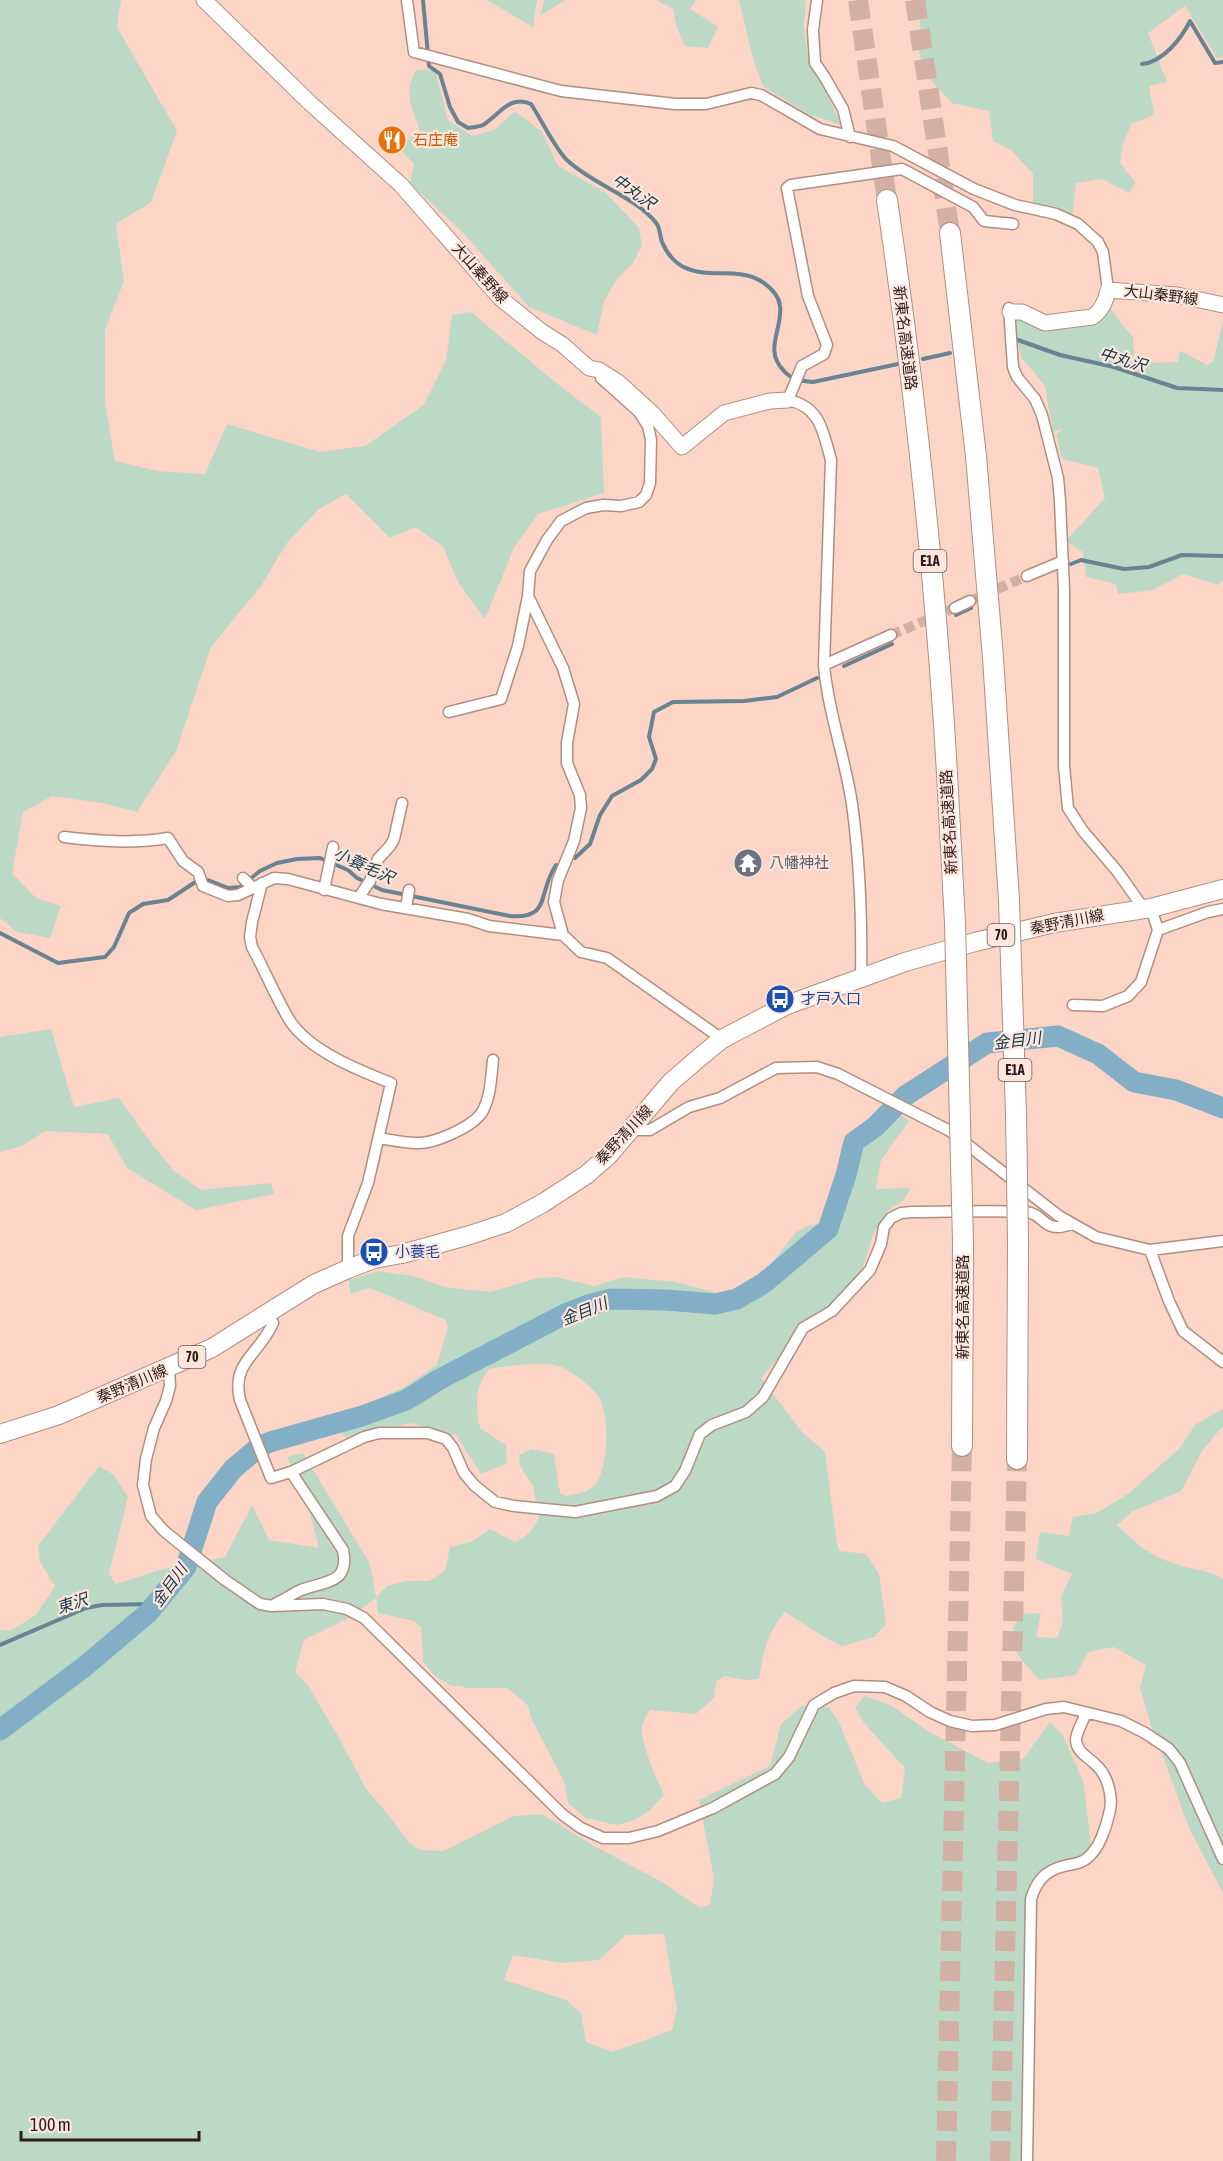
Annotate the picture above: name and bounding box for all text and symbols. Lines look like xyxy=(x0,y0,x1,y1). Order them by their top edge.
restaurant icon: 石庄庵 xyxy=(376,124,408,156)
place label: 石庄庵 xyxy=(413,131,458,148)
water label: 中丸沢 xyxy=(609,170,660,214)
street label: 大山秦野線 xyxy=(449,239,512,306)
street label: 大山秦野線 xyxy=(1123,281,1199,308)
street label: 新東名高速道路 xyxy=(891,285,920,391)
water label: 中丸沢 xyxy=(1097,343,1150,375)
road number: E1A xyxy=(914,550,946,572)
street label: 新東名高速道路 xyxy=(937,769,960,875)
water label: 小蓑毛沢 xyxy=(331,843,399,888)
temple icon: 八幡神社 xyxy=(732,847,764,879)
place label: 八幡神社 xyxy=(769,854,829,871)
street label: 秦野清川線 xyxy=(1028,906,1105,937)
road number: 70 xyxy=(988,924,1014,946)
bus stop icon: 才戸入口 xyxy=(764,983,796,1015)
place label: 才戸入口 xyxy=(801,990,861,1007)
water label: 金目川 xyxy=(992,1028,1044,1052)
road number: E1A xyxy=(998,1059,1032,1081)
street label: 秦野清川線 xyxy=(592,1101,655,1168)
bus stop icon: 小蓑毛 xyxy=(358,1236,390,1268)
place label: 小蓑毛 xyxy=(395,1243,440,1260)
street label: 新東名高速道路 xyxy=(954,1254,971,1360)
water label: 金目川 xyxy=(558,1293,611,1328)
road number: 70 xyxy=(178,1346,206,1368)
street label: 秦野清川線 xyxy=(94,1361,170,1406)
water label: 金目川 xyxy=(148,1559,192,1610)
water label: 東沢 xyxy=(54,1589,92,1617)
scale bar xyxy=(21,2104,200,2142)
text: 100 m xyxy=(30,2114,71,2135)

